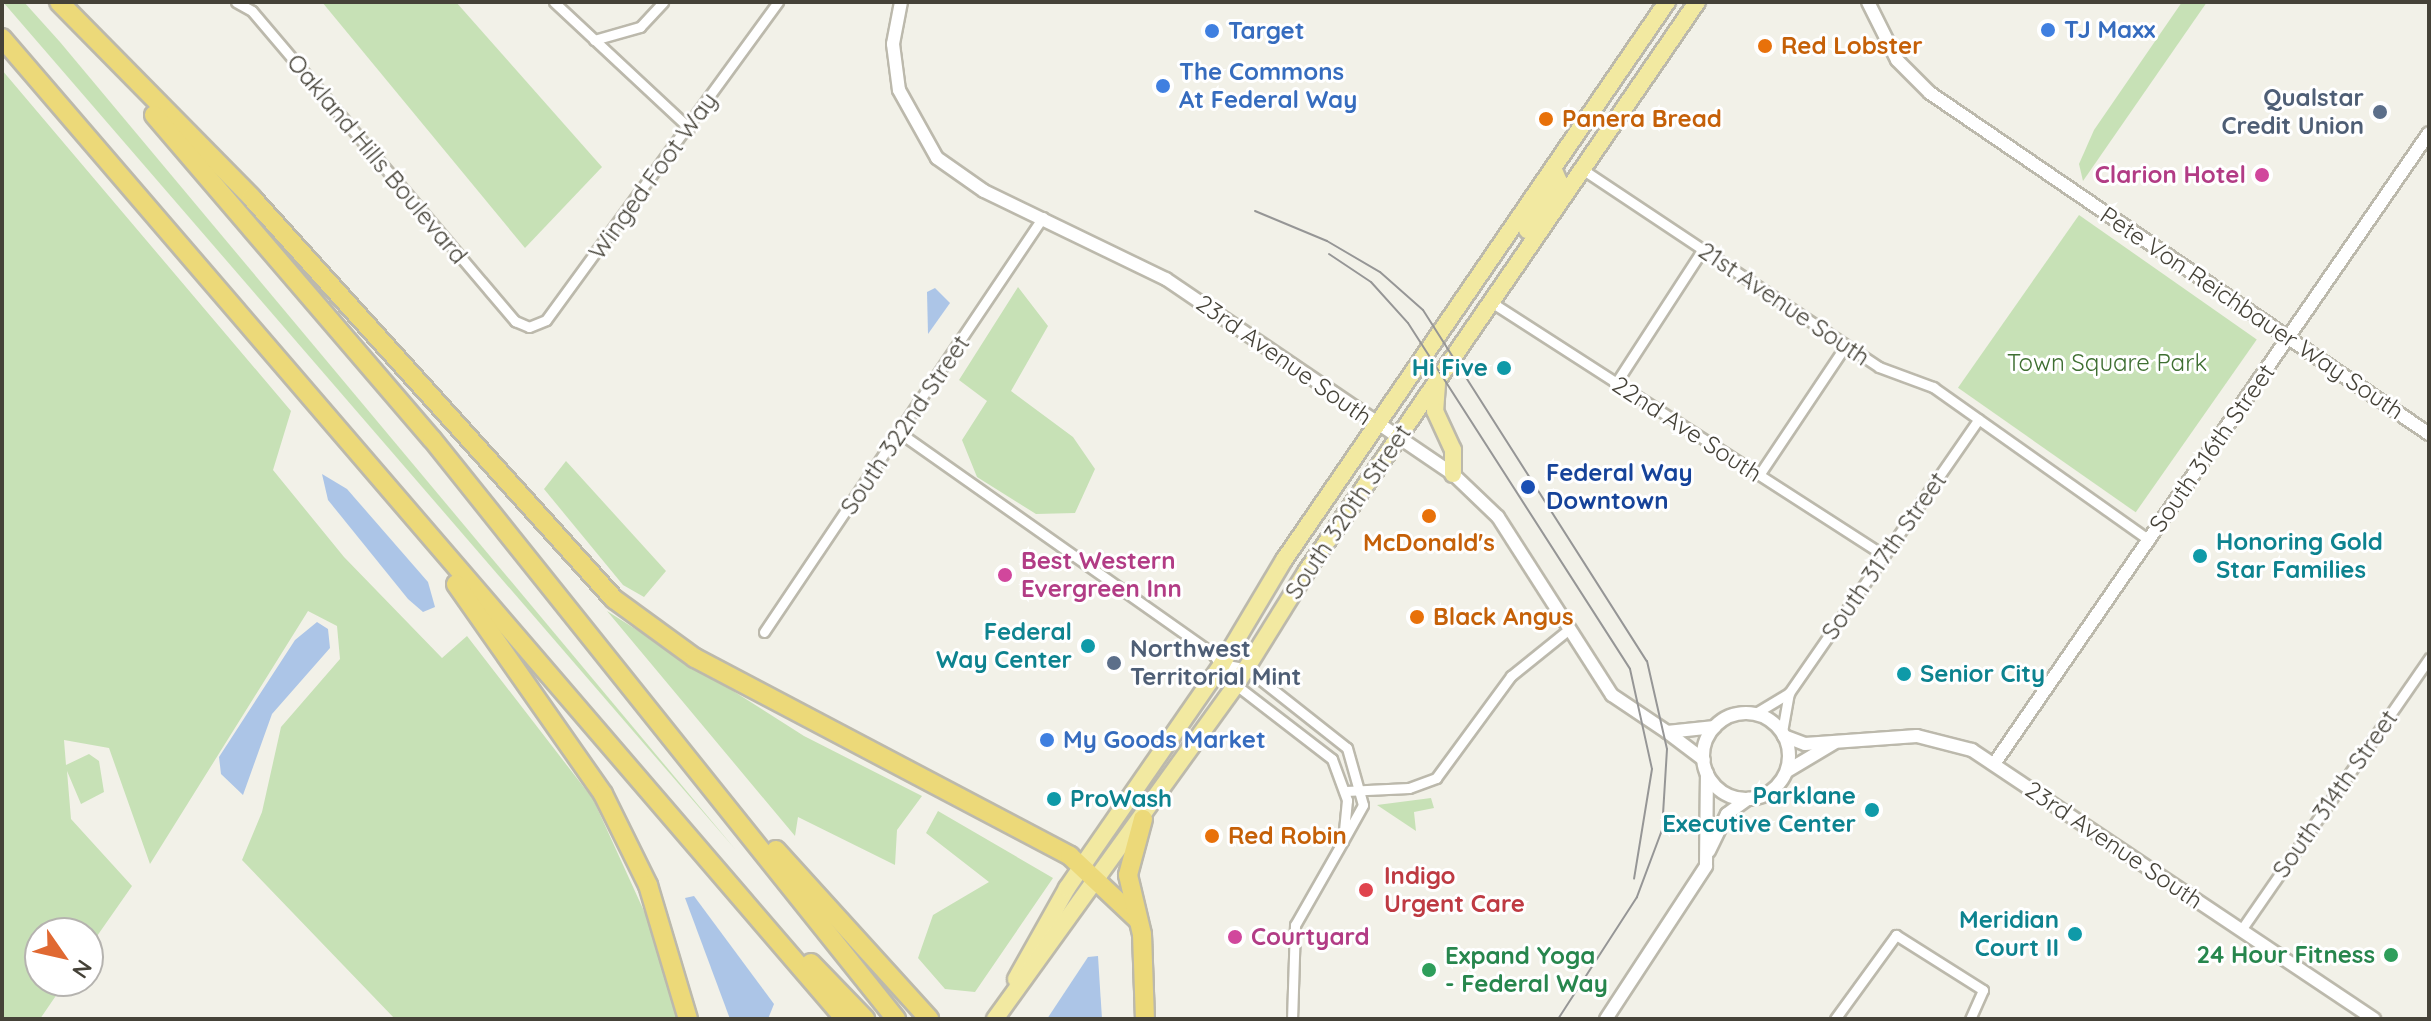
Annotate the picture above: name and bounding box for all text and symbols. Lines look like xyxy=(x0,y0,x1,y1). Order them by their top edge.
place label: TJ Maxx xyxy=(2064,16,2156,44)
place label: Target xyxy=(1228,17,1305,45)
marker: TJ Maxx xyxy=(2039,21,2057,39)
marker: Target xyxy=(1203,22,1221,40)
place label: Red Lobster xyxy=(1781,32,1923,60)
marker: Red Lobster xyxy=(1756,37,1774,55)
street label: Oakland Hills Boulevard xyxy=(281,48,473,270)
place label: The Commons At Federal Way xyxy=(1179,58,1357,114)
marker: The Commons At Federal Way xyxy=(1154,77,1172,95)
place label: Qualstar Credit Union xyxy=(2221,84,2364,140)
street label: Winged Foot Way xyxy=(583,87,723,265)
marker: Qualstar Credit Union xyxy=(2371,103,2389,121)
place label: Panera Bread xyxy=(1562,105,1722,133)
marker: Panera Bread xyxy=(1537,110,1555,128)
place label: Clarion Hotel xyxy=(2095,161,2246,189)
marker: Clarion Hotel xyxy=(2253,166,2271,184)
street label: Pete Von Reichbauer Way South xyxy=(2095,200,2409,426)
street label: 21st Avenue South xyxy=(1693,236,1875,372)
street label: 23rd Avenue South xyxy=(1191,289,1377,431)
street label: South 322nd Street xyxy=(834,330,976,520)
park label: Town Square Park xyxy=(2007,349,2207,377)
place label: Hi Five xyxy=(1412,354,1488,382)
marker: Hi Five xyxy=(1495,359,1513,377)
street label: South 316th Street xyxy=(2143,359,2281,537)
street label: 22nd Ave South xyxy=(1607,370,1767,488)
street label: South 320th Street xyxy=(1279,419,1417,605)
place label: Federal Way Downtown xyxy=(1546,459,1692,515)
street label: South 317th Street xyxy=(1816,467,1952,645)
marker: Federal Way Downtown xyxy=(1517,476,1539,498)
marker: McDonald's xyxy=(1420,507,1438,525)
place label: Honoring Gold Star Families xyxy=(2216,528,2383,584)
place label: McDonald's xyxy=(1363,529,1495,557)
place label: Best Western Evergreen Inn xyxy=(1021,547,1182,603)
marker: Honoring Gold Star Families xyxy=(2191,547,2209,565)
marker: Best Western Evergreen Inn xyxy=(996,566,1014,584)
place label: Black Angus xyxy=(1433,603,1573,631)
marker: Black Angus xyxy=(1408,608,1426,626)
place label: Federal Way Center xyxy=(936,618,1072,674)
place label: Northwest Territorial Mint xyxy=(1130,635,1301,691)
marker: Federal Way Center xyxy=(1079,637,1097,655)
marker: Northwest Territorial Mint xyxy=(1105,654,1123,672)
place label: Senior City xyxy=(1920,660,2045,688)
marker: Senior City xyxy=(1895,665,1913,683)
street label: South 314th Street xyxy=(2267,705,2403,883)
place label: My Goods Market xyxy=(1063,726,1266,754)
marker: My Goods Market xyxy=(1038,731,1056,749)
street label: 23rd Avenue South xyxy=(2020,775,2208,915)
place label: Parklane Executive Center xyxy=(1662,782,1856,838)
place label: ProWash xyxy=(1070,785,1172,813)
marker: ProWash xyxy=(1045,790,1063,808)
marker: Parklane Executive Center xyxy=(1863,801,1881,819)
place label: Red Robin xyxy=(1228,822,1347,850)
marker: Red Robin xyxy=(1203,827,1221,845)
place label: Indigo Urgent Care xyxy=(1384,862,1525,918)
marker: Indigo Urgent Care xyxy=(1355,879,1377,901)
place label: Meridian Court II xyxy=(1959,906,2059,962)
north arrow xyxy=(24,917,104,997)
place label: Courtyard xyxy=(1251,923,1369,951)
marker: Meridian Court II xyxy=(2066,925,2084,943)
marker: Courtyard xyxy=(1226,928,1244,946)
place label: 24 Hour Fitness xyxy=(2196,941,2375,969)
place label: Expand Yoga - Federal Way xyxy=(1445,942,1608,998)
marker: 24 Hour Fitness xyxy=(2382,946,2400,964)
text: N xyxy=(66,955,98,984)
marker: Expand Yoga - Federal Way xyxy=(1420,961,1438,979)

